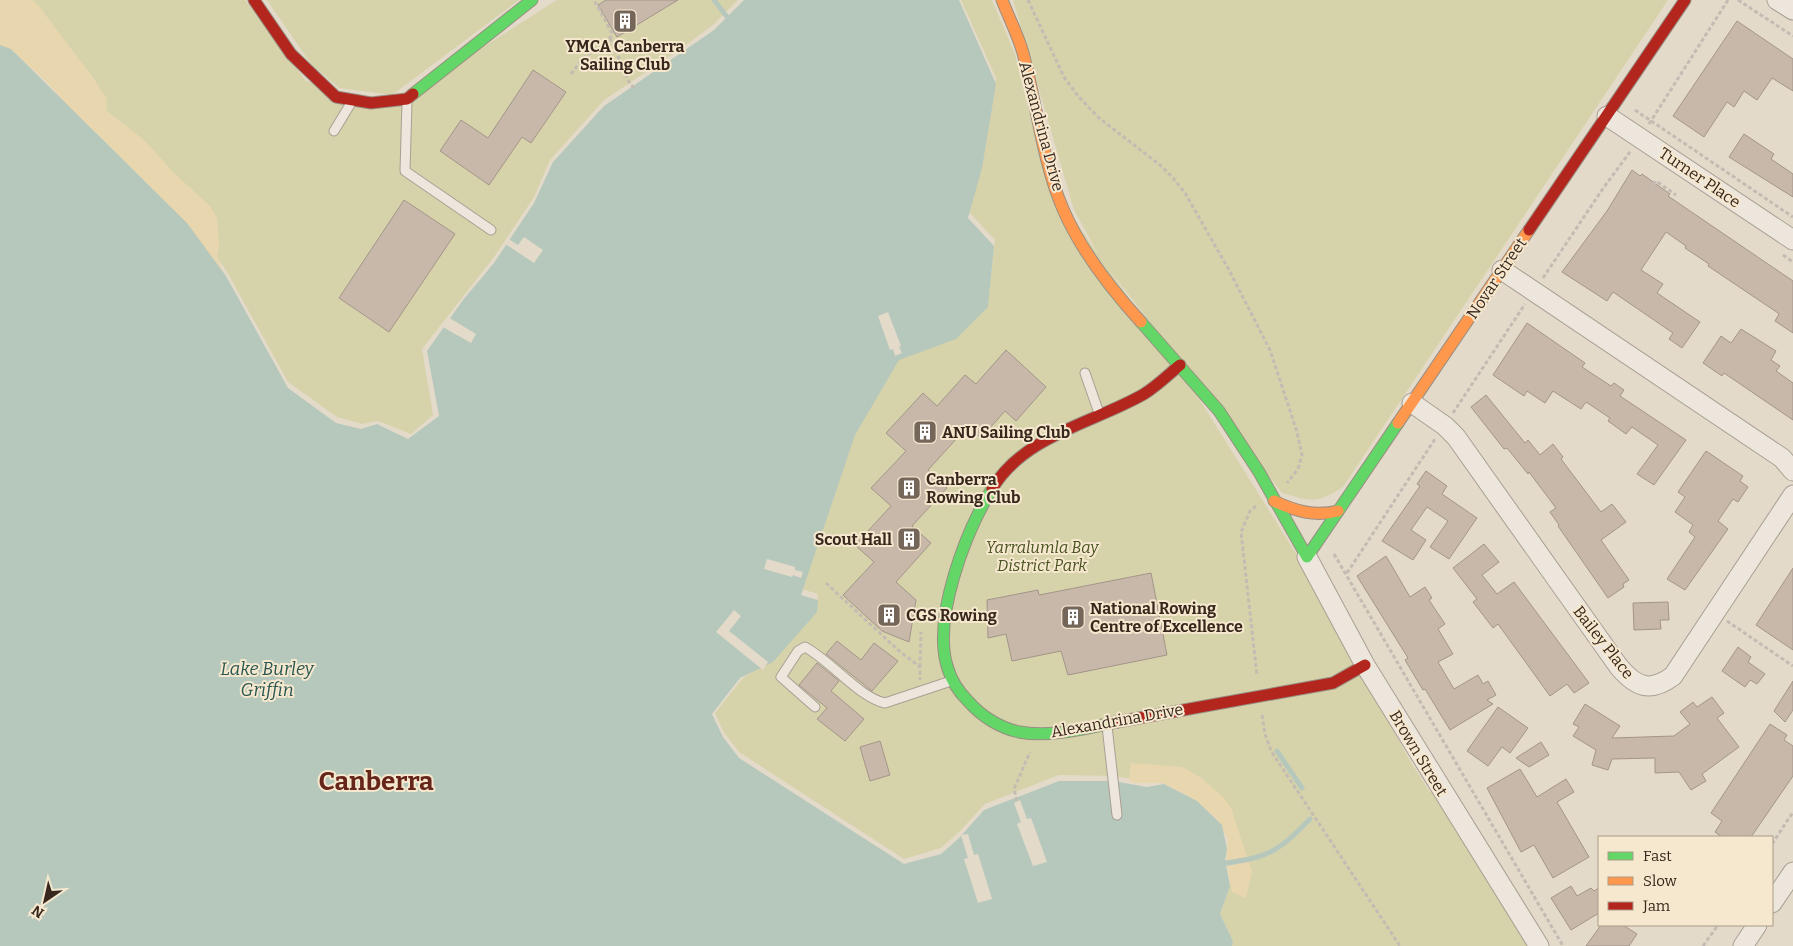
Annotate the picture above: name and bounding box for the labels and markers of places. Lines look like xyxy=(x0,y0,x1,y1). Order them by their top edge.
building icon: YMCA Canberra Sailing Club xyxy=(612,8,638,34)
place label: YMCA Canberra Sailing Club xyxy=(565,37,685,74)
building icon: ANU Sailing Club xyxy=(912,419,938,445)
place label: ANU Sailing Club xyxy=(942,423,1070,442)
place label: Canberra Rowing Club xyxy=(926,470,1020,507)
building icon: Canberra Rowing Club xyxy=(896,475,922,501)
building icon: Scout Hall xyxy=(896,526,922,552)
place label: Scout Hall xyxy=(815,530,892,549)
place label: National Rowing Centre of Excellence xyxy=(1090,599,1243,636)
building icon: CGS Rowing xyxy=(876,602,902,628)
building icon: National Rowing Centre of Excellence xyxy=(1060,604,1086,630)
place label: CGS Rowing xyxy=(906,606,997,625)

